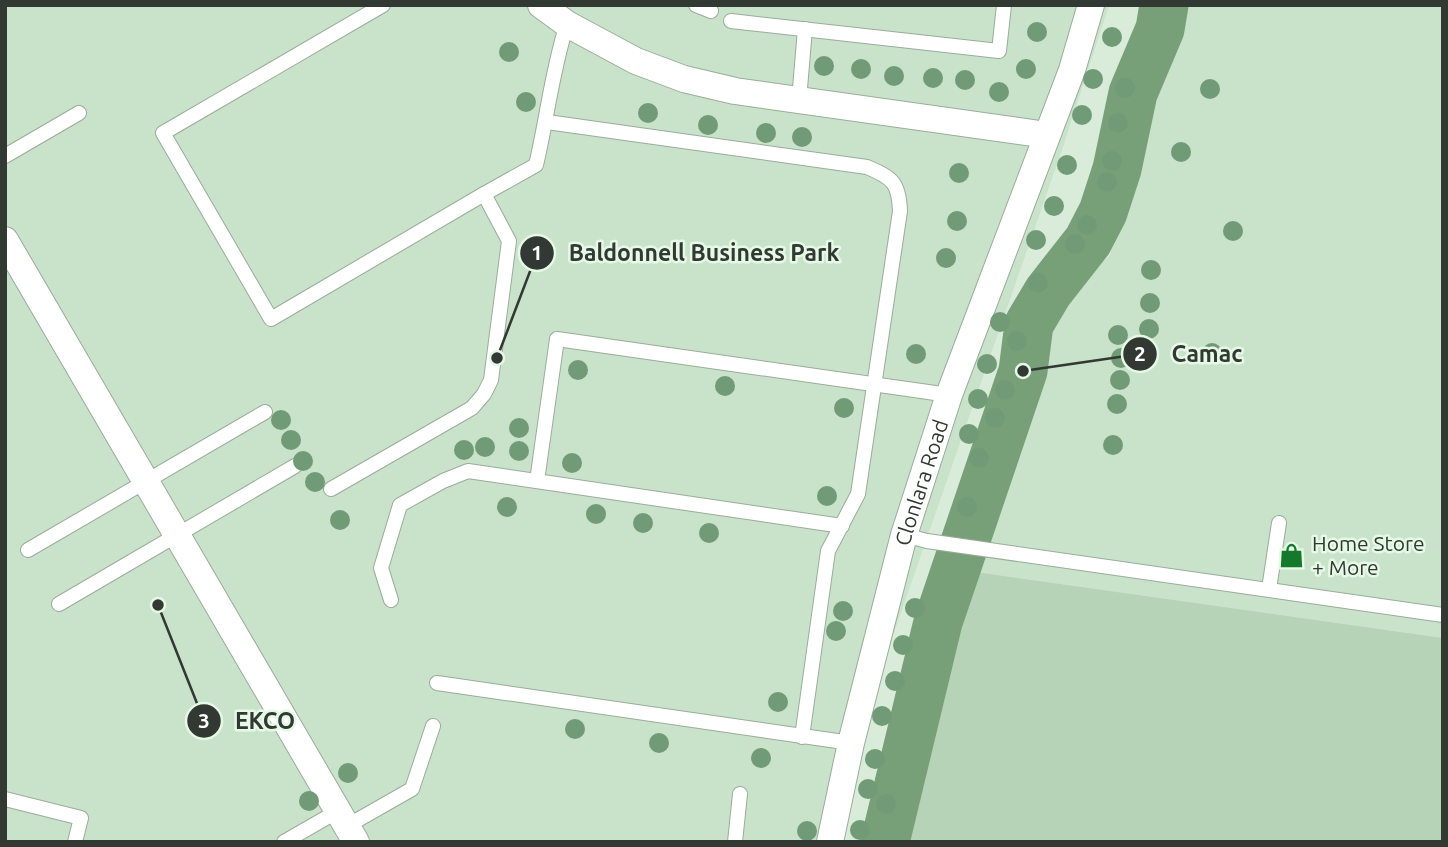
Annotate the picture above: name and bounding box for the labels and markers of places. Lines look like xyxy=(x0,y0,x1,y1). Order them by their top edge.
callout: Baldonnell Business Park xyxy=(519,231,853,275)
callout: Camac xyxy=(1122,332,1256,376)
place label: Home Store + More xyxy=(1312,531,1424,579)
shop icon: Home Store + More xyxy=(1278,541,1306,569)
callout: EKCO xyxy=(186,699,309,743)

